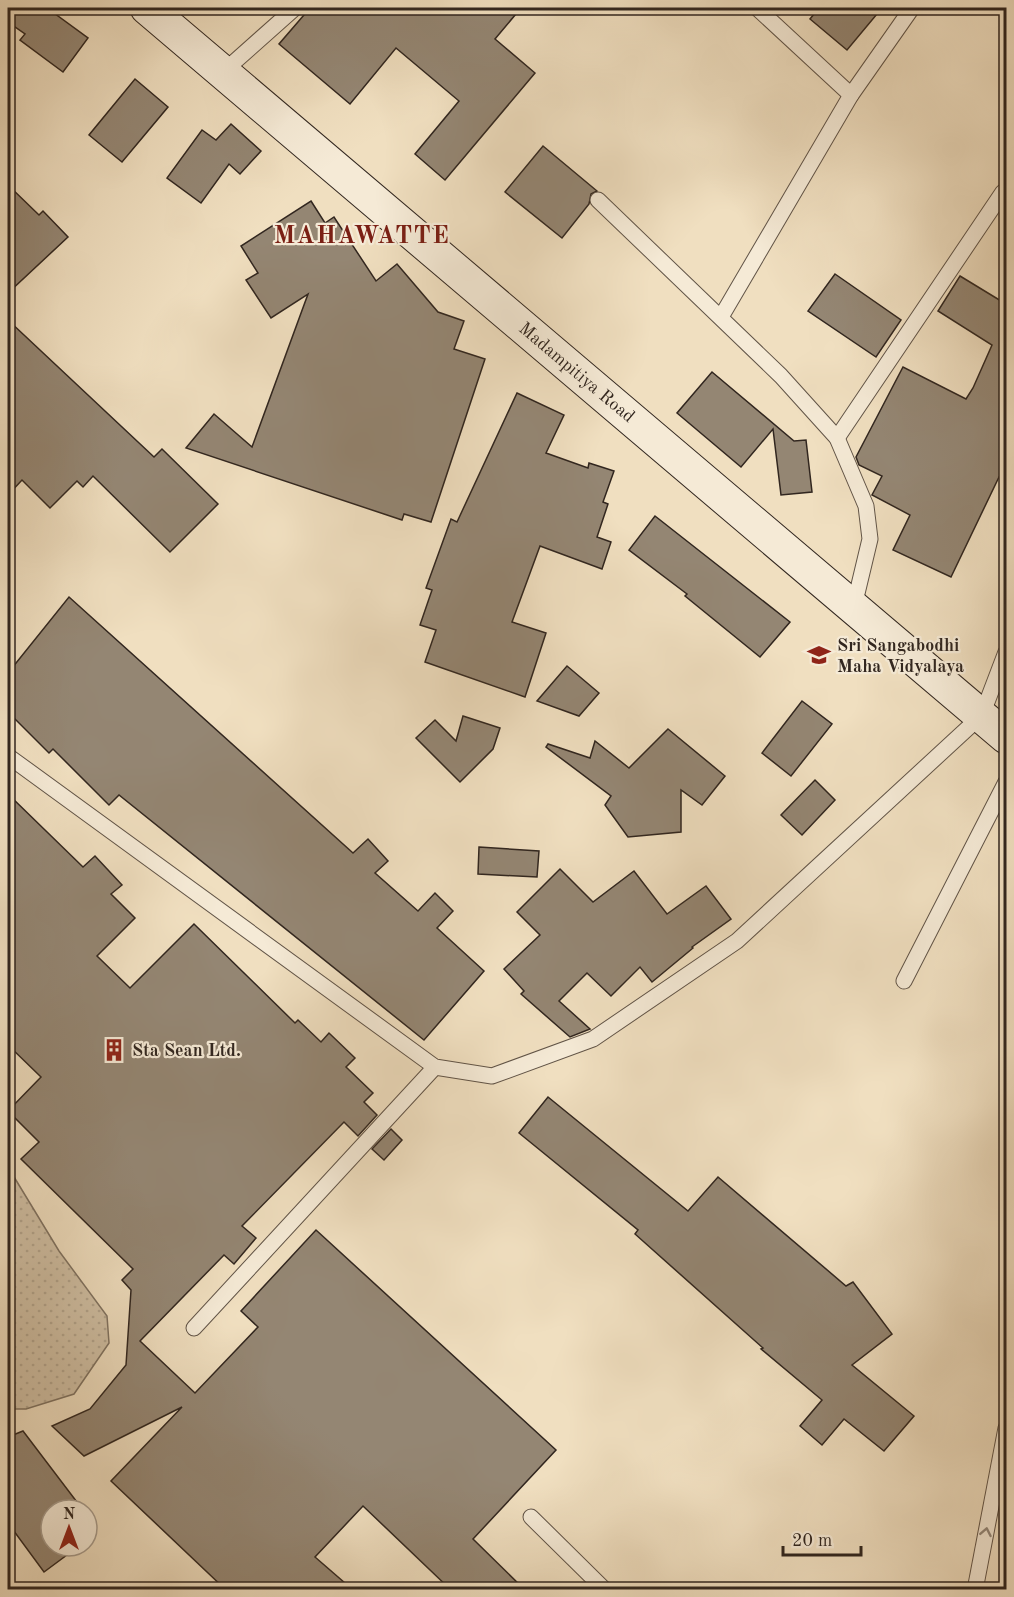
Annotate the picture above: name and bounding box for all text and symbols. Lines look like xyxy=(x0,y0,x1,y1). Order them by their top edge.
district label: MAHAWATTE xyxy=(274,225,450,249)
street label: Madampitiya Road xyxy=(515,319,638,426)
place label: Sri Sangabodhi Maha Vidyalaya xyxy=(837,637,964,676)
school or university icon: Sri Sangabodhi Maha Vidyalaya xyxy=(806,642,832,668)
building icon: Sta Sean Ltd. xyxy=(101,1037,127,1063)
place label: Sta Sean Ltd. xyxy=(132,1042,241,1060)
north arrow xyxy=(39,1498,99,1558)
text: N xyxy=(63,1507,76,1523)
scale bar xyxy=(783,1519,861,1557)
one-way arrow xyxy=(979,1527,992,1537)
text: 20 m xyxy=(792,1532,832,1550)

